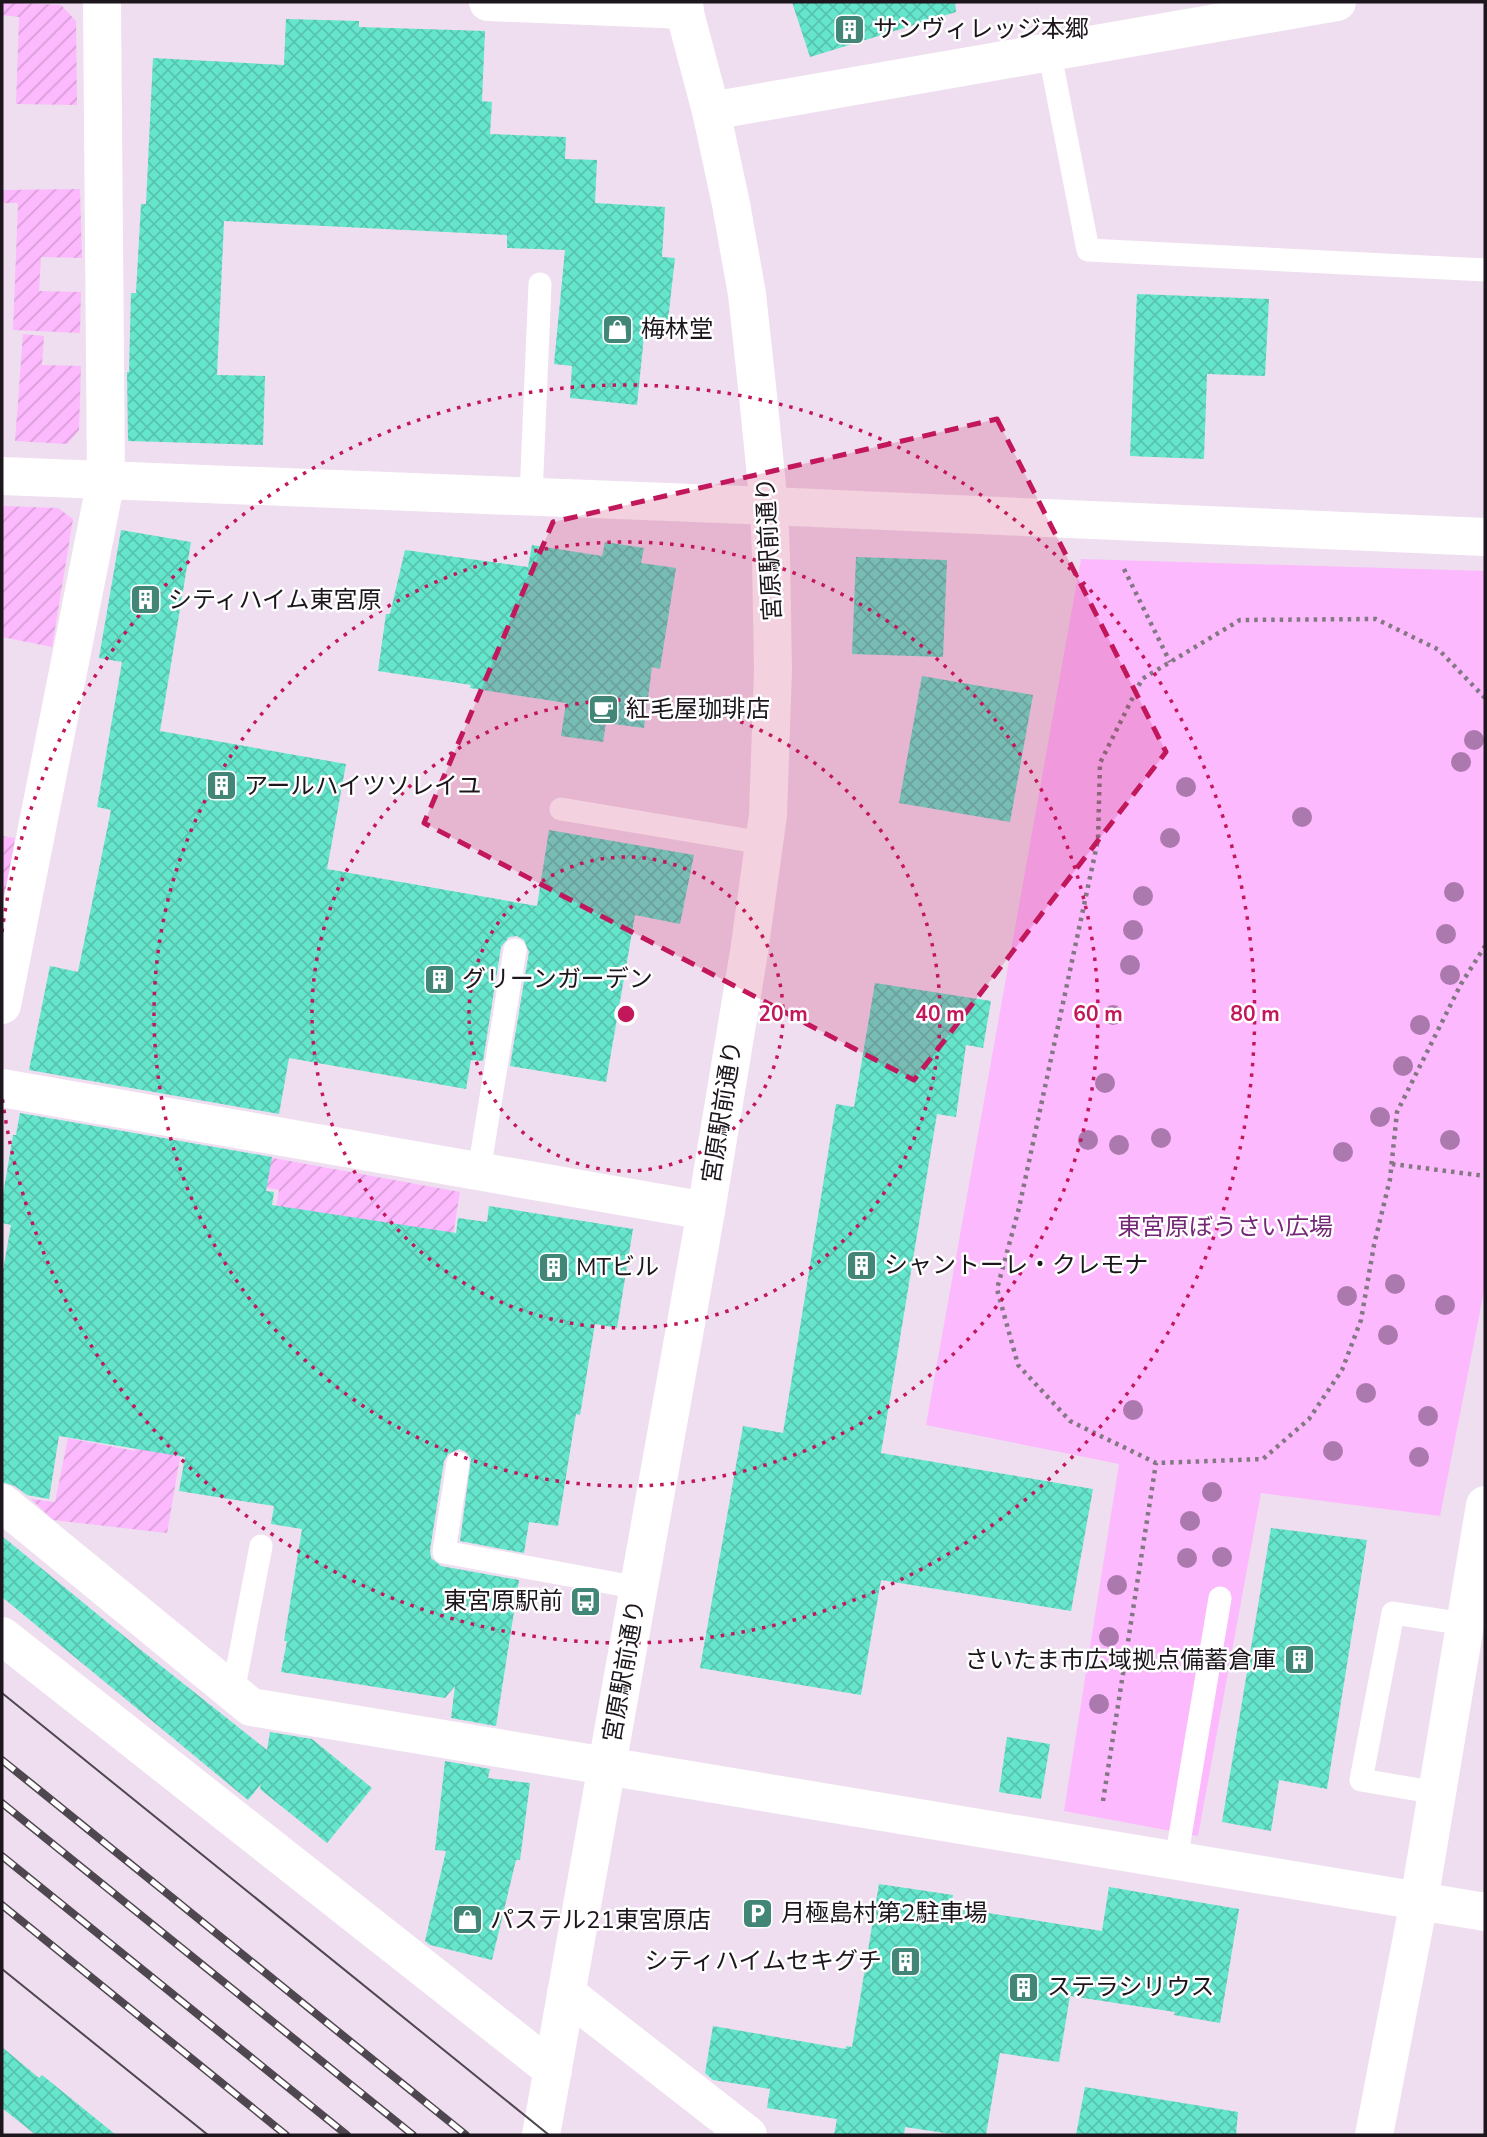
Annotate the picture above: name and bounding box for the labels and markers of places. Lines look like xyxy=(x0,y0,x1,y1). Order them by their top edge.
building icon: サンヴィレッジ本郷 xyxy=(833,12,867,46)
place label: サンヴィレッジ本郷 xyxy=(873,13,1089,45)
shop icon: 梅林堂 xyxy=(601,312,635,346)
place label: 梅林堂 xyxy=(641,313,713,345)
building icon: シティハイム東宮原 xyxy=(128,583,162,617)
place label: シティハイム東宮原 xyxy=(168,584,382,616)
cafe icon: 紅毛屋珈琲店 xyxy=(586,692,620,726)
place label: 紅毛屋珈琲店 xyxy=(626,693,770,725)
building icon: アールハイツソレイユ xyxy=(204,769,238,803)
place label: アールハイツソレイユ xyxy=(244,770,482,802)
building icon: グリーンガーデン xyxy=(422,962,456,996)
place label: グリーンガーデン xyxy=(462,963,653,995)
centre of rings xyxy=(614,1002,638,1026)
building icon: シャントーレ・クレモナ xyxy=(844,1248,878,1282)
place label: シャントーレ・クレモナ xyxy=(884,1249,1148,1281)
building icon: MTビル xyxy=(536,1250,570,1284)
place label: MTビル xyxy=(576,1251,659,1283)
bus stop icon: 東宮原駅前 xyxy=(569,1584,603,1618)
place label: 東宮原駅前 xyxy=(443,1585,563,1617)
building icon: さいたま市広域拠点備蓄倉庫 xyxy=(1282,1643,1316,1677)
place label: さいたま市広域拠点備蓄倉庫 xyxy=(965,1644,1276,1676)
parking icon: 月極島村第2駐車場 xyxy=(741,1896,775,1930)
place label: 月極島村第2駐車場 xyxy=(781,1897,987,1929)
shop icon: パステル21東宮原店 xyxy=(450,1903,484,1937)
place label: パステル21東宮原店 xyxy=(490,1904,711,1936)
building icon: シティハイムセキグチ xyxy=(888,1944,922,1978)
place label: シティハイムセキグチ xyxy=(644,1945,882,1977)
building icon: ステラシリウス xyxy=(1007,1970,1041,2004)
place label: ステラシリウス xyxy=(1047,1971,1215,2003)

